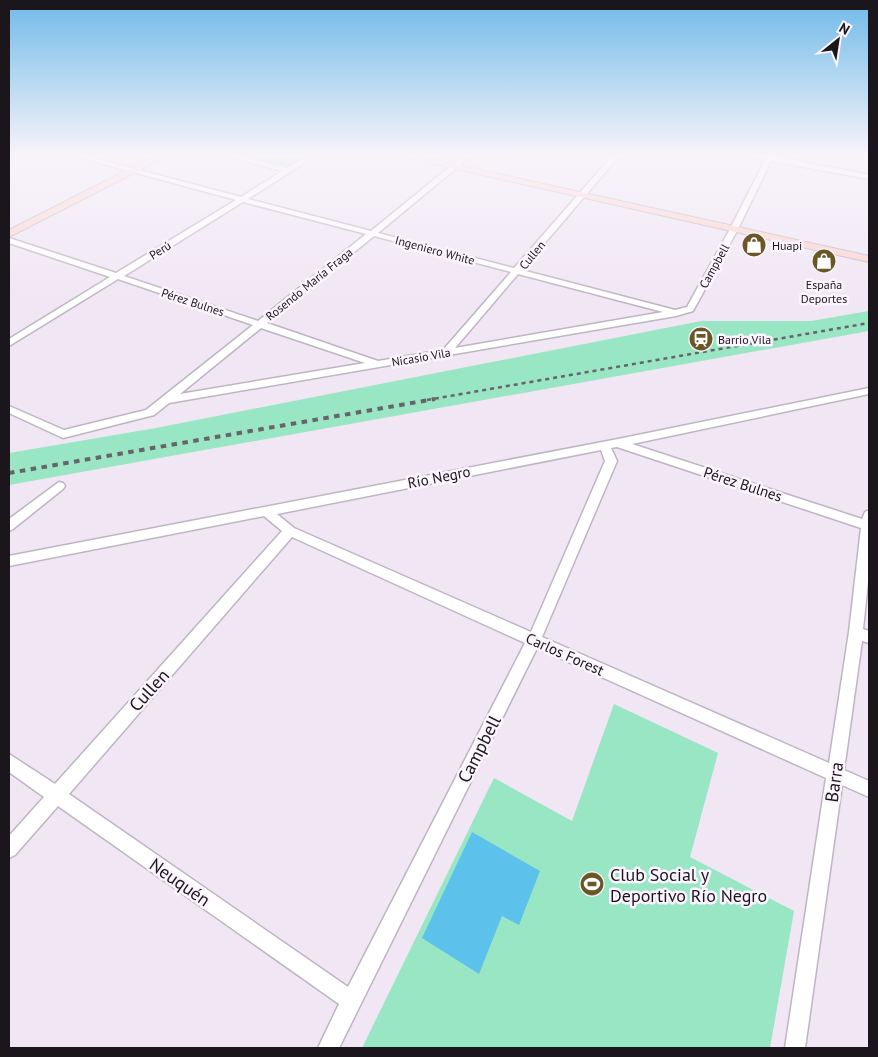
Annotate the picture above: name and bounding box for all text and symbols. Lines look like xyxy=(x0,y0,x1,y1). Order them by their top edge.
north arrow xyxy=(813,15,863,65)
text: N xyxy=(836,19,853,39)
street label: Ingeniero White xyxy=(394,232,476,268)
shop icon: Huapi xyxy=(741,232,767,258)
street label: Perú xyxy=(146,238,174,262)
street label: Cullen xyxy=(516,238,548,272)
place label: Huapi xyxy=(772,238,802,253)
street label: Campbell xyxy=(696,241,733,291)
street label: Rosendo María Fraga xyxy=(263,244,355,324)
shop icon: España Deportes xyxy=(811,248,837,274)
place label: España Deportes xyxy=(801,277,847,306)
street label: Pérez Bulnes xyxy=(160,285,226,319)
station icon: Barrio Vila xyxy=(688,326,714,352)
place label: Barrio Vila xyxy=(718,332,771,347)
street label: Nicasio Vila xyxy=(390,344,452,370)
street label: Río Negro xyxy=(406,462,472,492)
street label: Pérez Bulnes xyxy=(701,462,785,506)
street label: Carlos Forest xyxy=(523,628,607,680)
street label: Cullen xyxy=(124,664,174,716)
street label: Campbell xyxy=(452,711,506,787)
street label: Barra xyxy=(820,760,848,804)
street label: Neuquén xyxy=(145,853,215,911)
place label: Club Social y Deportivo Río Negro xyxy=(610,863,767,907)
sports icon: Club Social y Deportivo Río Negro xyxy=(579,871,605,897)

